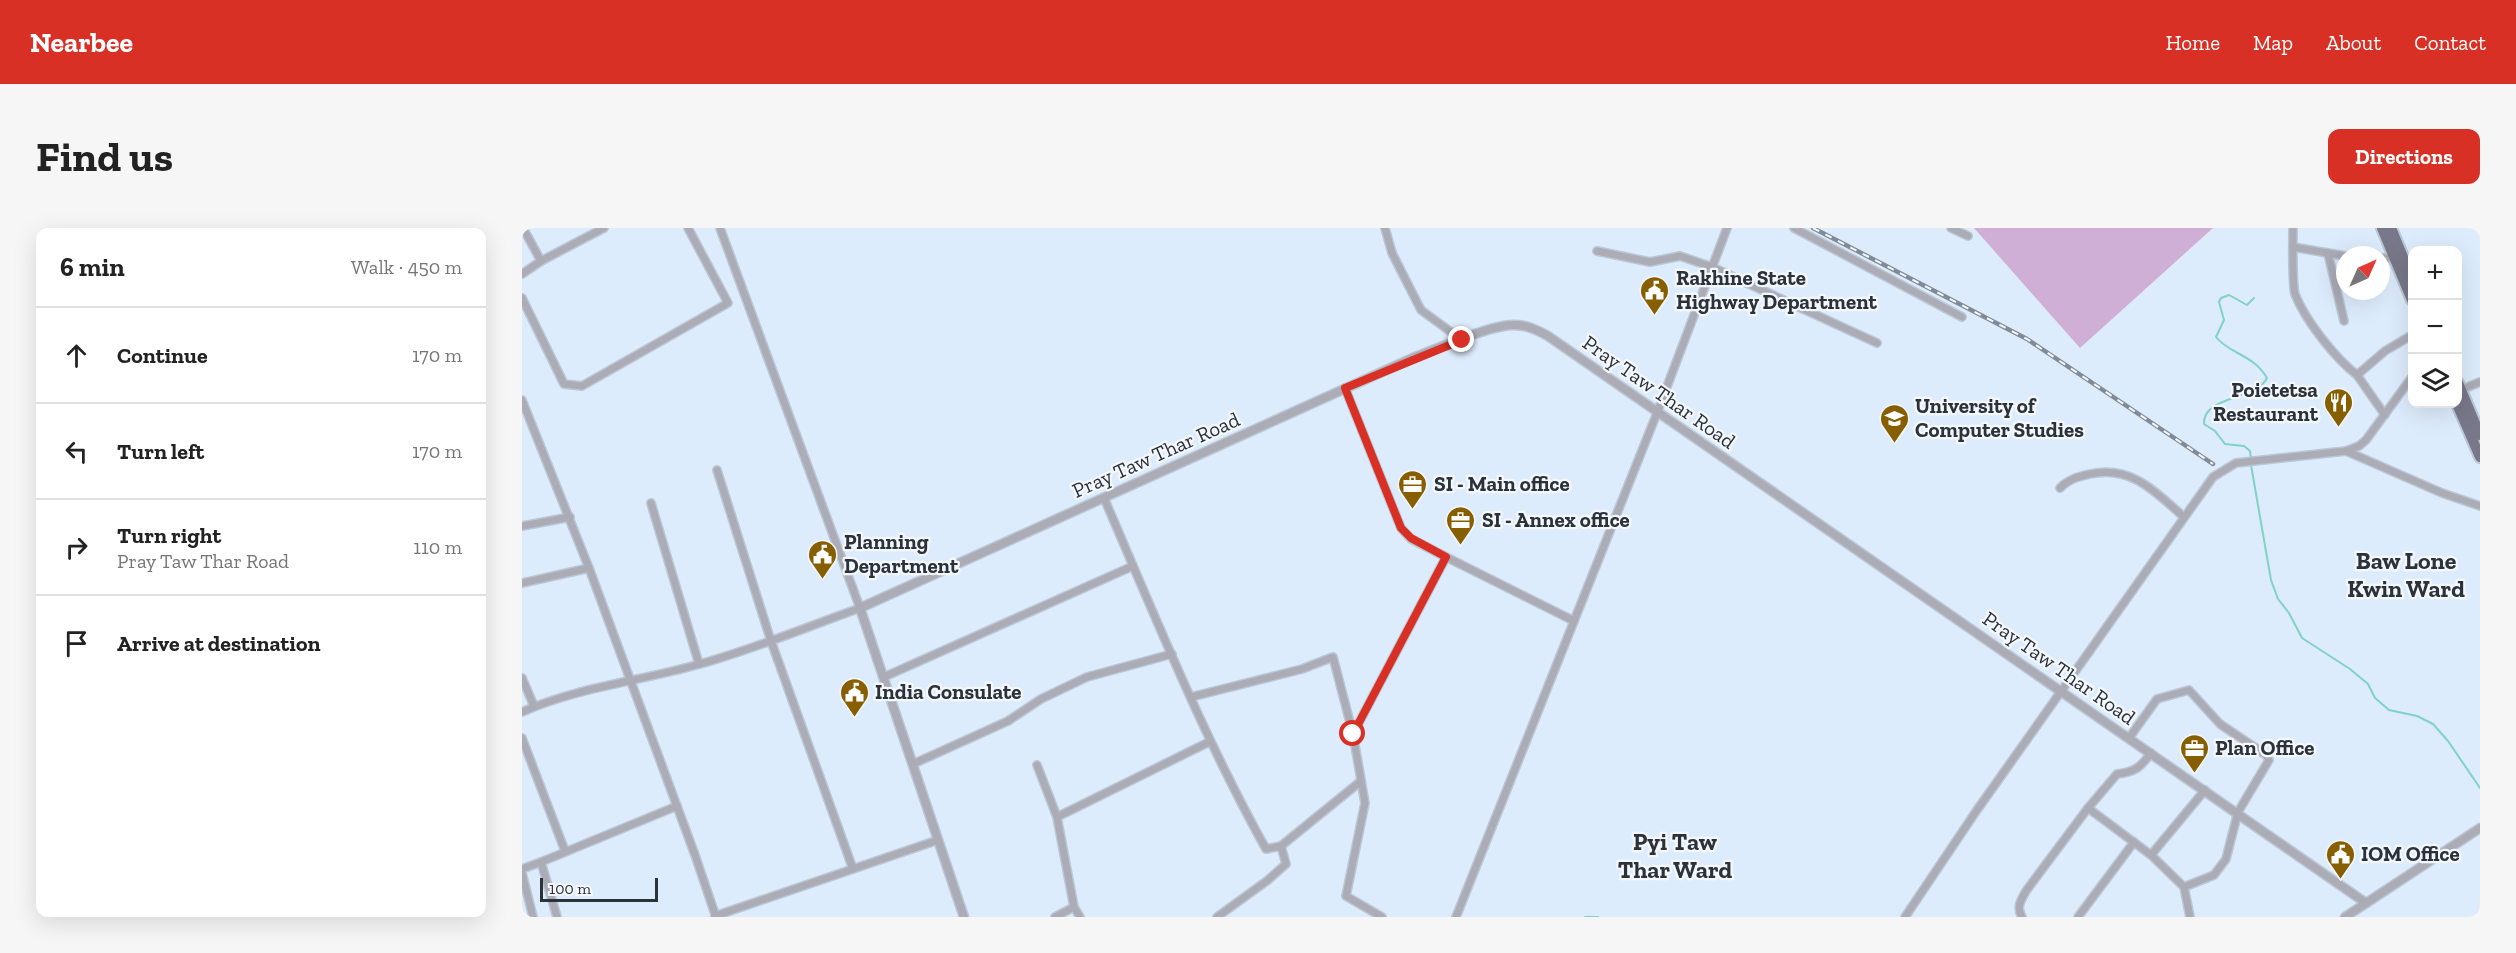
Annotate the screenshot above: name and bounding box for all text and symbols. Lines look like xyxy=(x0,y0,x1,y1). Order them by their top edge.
text: Nearbee xyxy=(30,26,133,59)
text: Home xyxy=(2166,30,2220,55)
text: Map xyxy=(2253,30,2293,55)
text: About xyxy=(2326,30,2381,55)
text: Contact xyxy=(2414,30,2486,55)
button: Directions xyxy=(2328,129,2480,184)
text: Find us xyxy=(36,131,173,182)
north arrow xyxy=(2336,246,2390,300)
map controls xyxy=(2408,246,2462,408)
button: + xyxy=(2408,246,2462,300)
text: 6 min xyxy=(60,251,125,283)
text: Walk · 450 m xyxy=(351,255,462,279)
place label: Rakhine State Highway Department xyxy=(1676,265,1878,314)
public building icon: Rakhine State Highway Department xyxy=(1639,274,1671,316)
button: − xyxy=(2408,300,2462,354)
route end xyxy=(1448,326,1474,352)
street label: Pray Taw Thar Road xyxy=(1578,330,1741,454)
icon: ahead xyxy=(60,339,93,372)
text: Continue xyxy=(117,342,208,369)
text: 170 m xyxy=(412,343,462,367)
button: layers xyxy=(2408,354,2462,408)
place label: Poietetsa Restaurant xyxy=(2213,377,2319,426)
restaurant icon: Poietetsa Restaurant xyxy=(2323,386,2355,428)
place label: University of Computer Studies xyxy=(1915,393,2084,442)
school or university icon: University of Computer Studies xyxy=(1878,402,1910,444)
street label: Pray Taw Thar Road xyxy=(1068,406,1244,503)
icon: left xyxy=(60,435,93,468)
text: Turn left xyxy=(117,438,204,465)
text: 170 m xyxy=(412,439,462,463)
office icon: SI - Main office xyxy=(1397,468,1429,510)
place label: SI - Main office xyxy=(1434,471,1570,496)
office icon: SI - Annex office xyxy=(1445,504,1477,546)
place label: SI - Annex office xyxy=(1482,507,1630,532)
text: Turn right xyxy=(117,522,221,549)
place label: Planning Department xyxy=(844,529,959,578)
icon: right xyxy=(60,531,93,564)
text: 110 m xyxy=(413,535,462,559)
public building icon: Planning Department xyxy=(807,538,839,580)
district label: Baw Lone Kwin Ward xyxy=(2347,546,2465,603)
text: Pray Taw Thar Road xyxy=(117,549,289,573)
street label: Pray Taw Thar Road xyxy=(1978,606,2141,730)
icon: arrive xyxy=(60,627,93,660)
text: Arrive at destination xyxy=(117,630,320,657)
public building icon: India Consulate xyxy=(838,676,870,718)
place label: India Consulate xyxy=(875,679,1022,704)
route start xyxy=(1339,720,1365,746)
office icon: Plan Office xyxy=(2178,732,2210,774)
place label: Plan Office xyxy=(2215,735,2314,760)
district label: Pyi Taw Thar Ward xyxy=(1618,827,1733,884)
public building icon: IOM Office xyxy=(2324,838,2356,880)
place label: IOM Office xyxy=(2361,841,2460,866)
scale bar xyxy=(540,875,658,902)
text: 100 m xyxy=(549,879,591,898)

